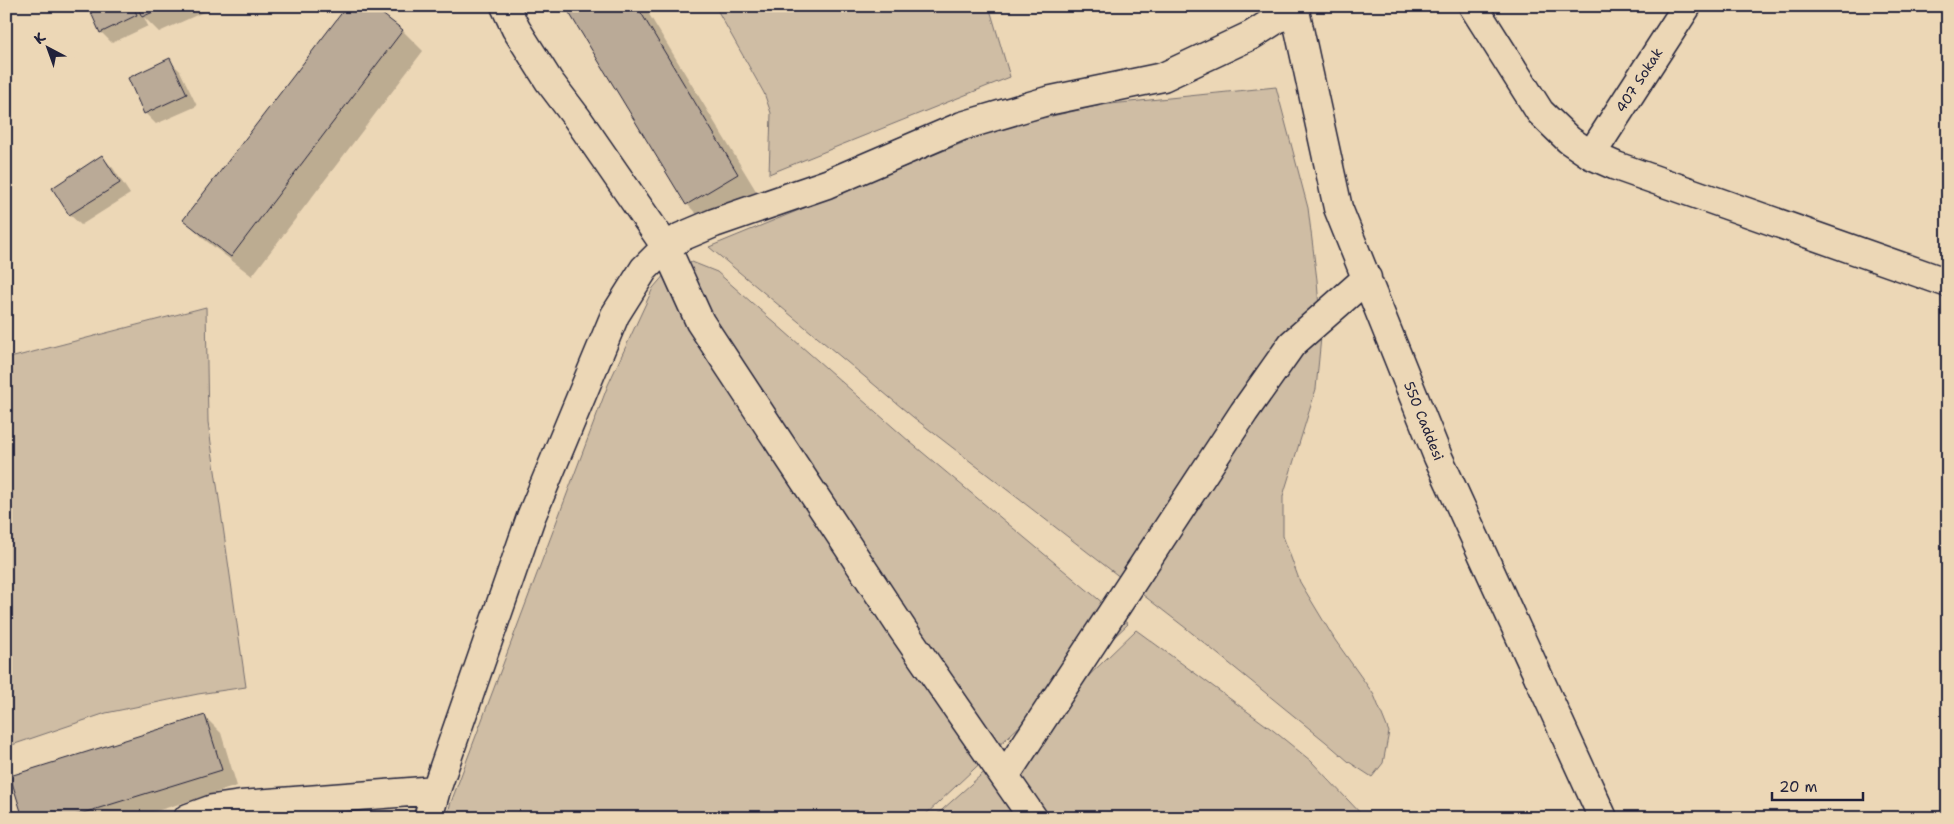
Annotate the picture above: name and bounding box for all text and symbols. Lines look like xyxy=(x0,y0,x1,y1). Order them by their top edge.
north arrow xyxy=(22,22,72,72)
text: K xyxy=(30,28,49,48)
street label: 407 Sokak xyxy=(1611,44,1667,116)
street label: 550 Caddesi xyxy=(1400,379,1448,463)
scale bar xyxy=(1772,769,1863,801)
text: 20 m xyxy=(1779,777,1818,797)

